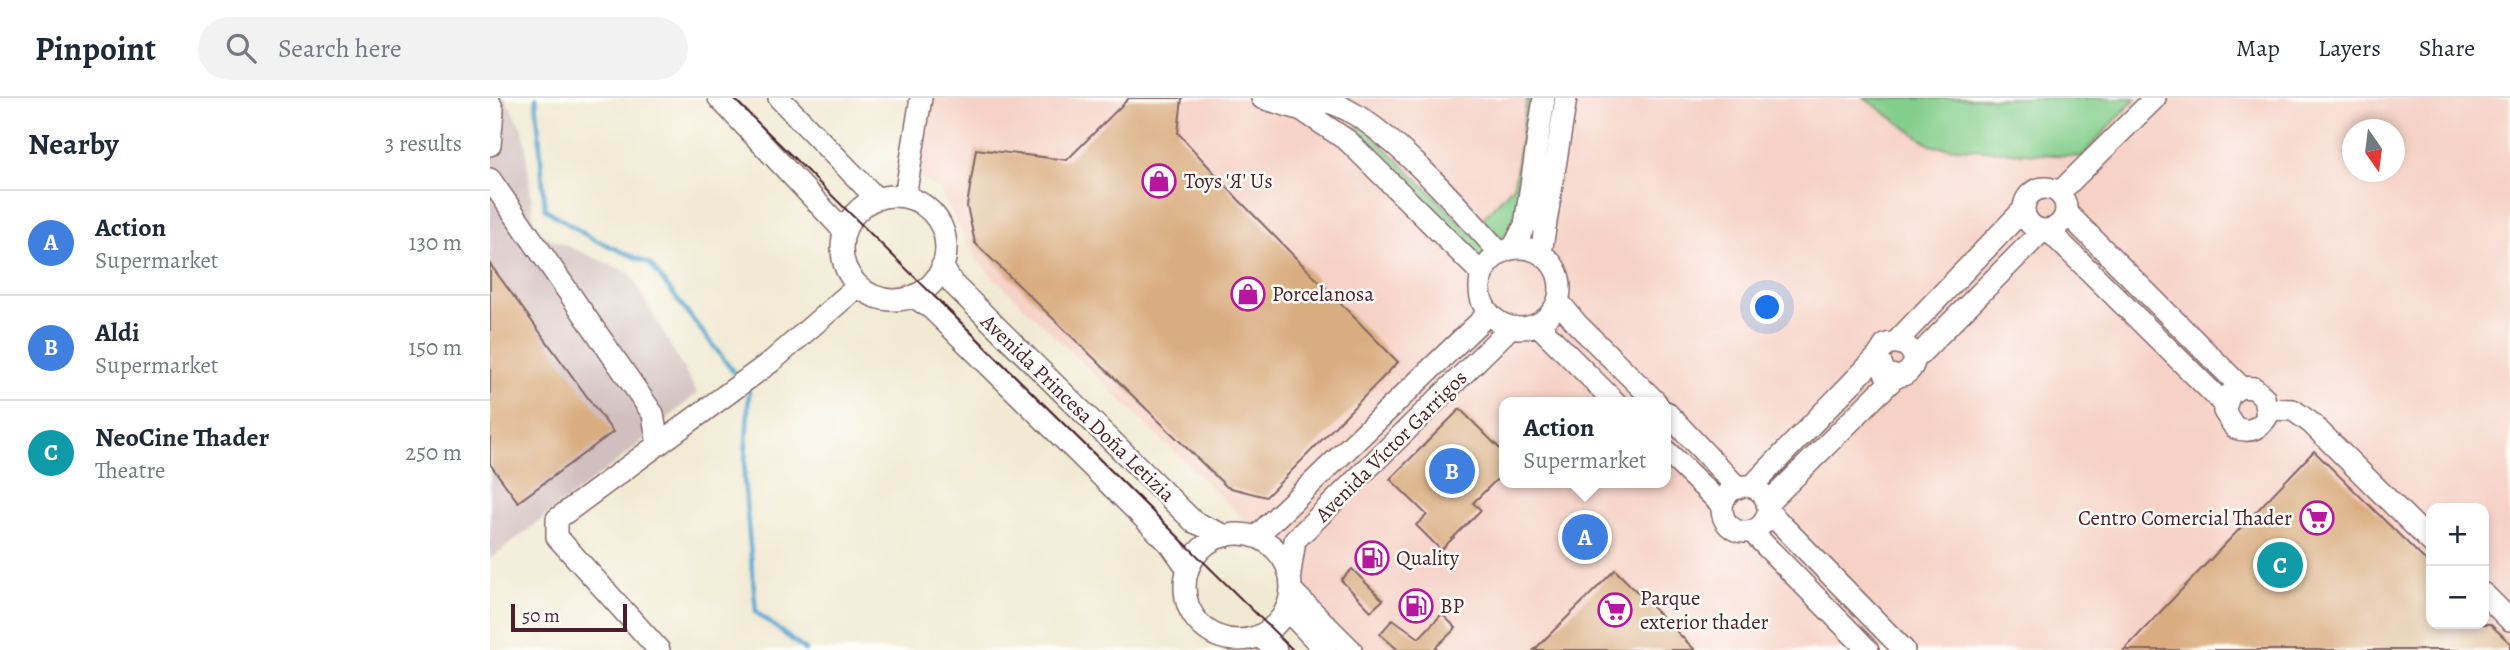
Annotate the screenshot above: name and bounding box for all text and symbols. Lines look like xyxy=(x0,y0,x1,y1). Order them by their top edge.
search box xyxy=(198,17,688,80)
text: Pinpoint xyxy=(35,26,156,71)
icon: search xyxy=(222,29,260,67)
text: Search here xyxy=(278,31,402,66)
text: Map xyxy=(2236,32,2280,64)
text: Layers xyxy=(2318,32,2381,64)
text: Share xyxy=(2419,32,2475,64)
north arrow xyxy=(2342,119,2405,182)
text: Nearby xyxy=(28,124,119,164)
text: 3 results xyxy=(385,128,462,159)
shop icon: Toys 'Я' Us xyxy=(1140,162,1178,200)
place label: Toys 'Я' Us xyxy=(1184,167,1273,195)
text: Action xyxy=(95,210,166,245)
text: A xyxy=(44,227,58,258)
text: 130 m xyxy=(409,227,462,258)
text: Supermarket xyxy=(95,245,218,276)
shop icon: Porcelanosa xyxy=(1229,275,1267,313)
place label: Porcelanosa xyxy=(1272,280,1374,308)
your location xyxy=(1750,290,1784,324)
street label: Avenida Princesa Doña Letizia xyxy=(974,307,1181,508)
text: Aldi xyxy=(95,315,139,350)
text: B xyxy=(44,332,58,363)
text: 150 m xyxy=(408,332,462,363)
text: Supermarket xyxy=(95,350,218,381)
street label: Avenida Víctor Garrigos xyxy=(1308,364,1473,529)
popup xyxy=(1499,397,1671,488)
text: Action xyxy=(1523,410,1594,445)
text: NeoCine Thader xyxy=(95,420,269,455)
text: C xyxy=(44,437,58,468)
text: 250 m xyxy=(405,437,462,468)
pin: B xyxy=(1429,445,1475,497)
text: Supermarket xyxy=(1523,445,1647,476)
text: Theatre xyxy=(95,455,165,486)
supermarket icon: Centro Comercial Thader xyxy=(2298,499,2336,537)
map controls xyxy=(2426,503,2489,629)
button: + xyxy=(2426,503,2489,566)
place label: Centro Comercial Thader xyxy=(2078,504,2292,532)
pin: A xyxy=(1562,511,1608,563)
fuel station icon: Quality xyxy=(1353,539,1391,577)
pin: C xyxy=(2257,539,2303,591)
place label: Quality xyxy=(1396,544,1460,572)
button: − xyxy=(2426,566,2489,629)
place label: Parque exterior thader xyxy=(1640,584,1769,636)
fuel station icon: BP xyxy=(1397,587,1435,625)
supermarket icon: Parque exterior thader xyxy=(1596,591,1634,629)
place label: BP xyxy=(1440,592,1465,620)
scale bar xyxy=(511,601,626,633)
text: 50 m xyxy=(522,603,560,629)

